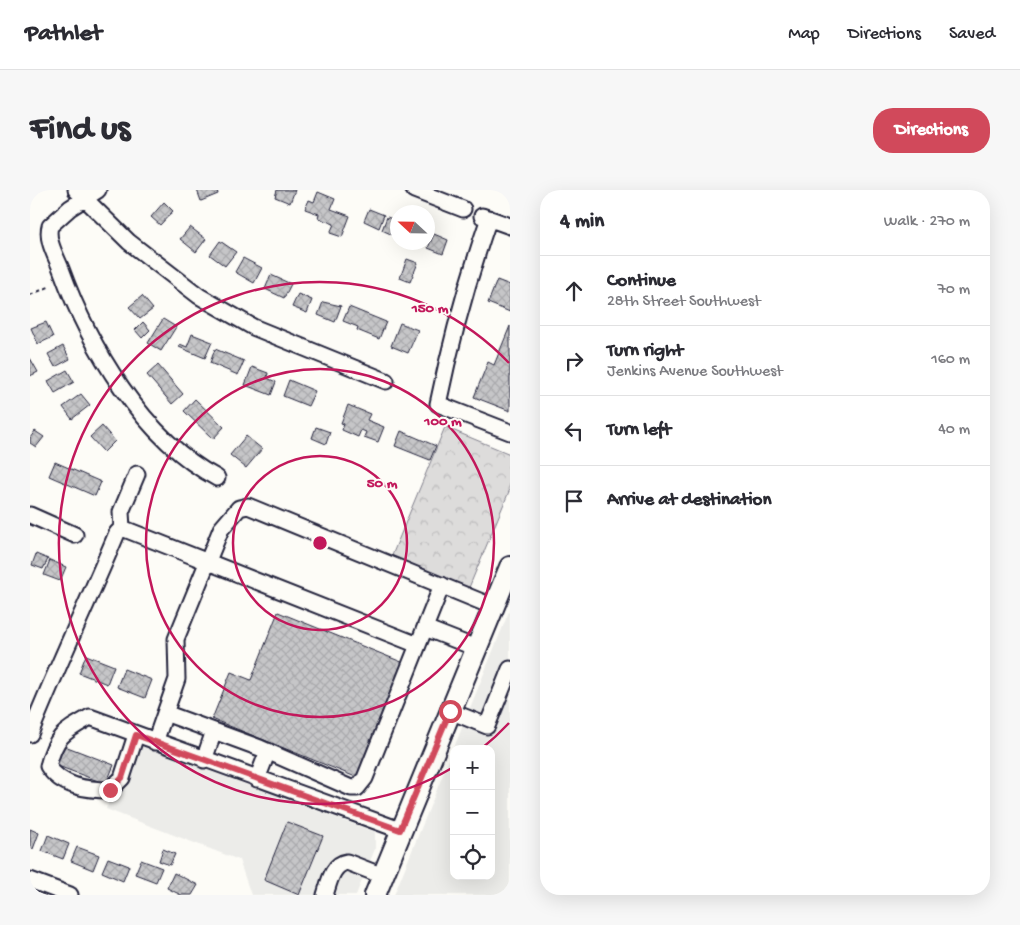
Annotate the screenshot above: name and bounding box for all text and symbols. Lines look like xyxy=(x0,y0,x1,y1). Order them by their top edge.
text: Pathlet xyxy=(25,20,102,49)
text: Map xyxy=(788,24,820,45)
text: Directions xyxy=(848,24,921,45)
text: Saved xyxy=(949,24,995,45)
button: Directions xyxy=(873,108,990,153)
text: Find us xyxy=(30,110,130,151)
north arrow xyxy=(390,205,435,250)
text: 4 min xyxy=(560,210,604,235)
text: Walk · 270 m xyxy=(884,213,970,232)
text: Continue xyxy=(607,270,676,293)
icon: ahead xyxy=(560,277,588,305)
text: 70 m xyxy=(937,281,970,300)
text: 28th Street Southwest xyxy=(607,293,760,312)
text: 150 m xyxy=(411,300,449,318)
text: Turn right xyxy=(607,340,683,363)
icon: right xyxy=(560,347,588,375)
text: 160 m xyxy=(931,351,970,370)
text: Jenkins Avenue Southwest xyxy=(607,363,783,382)
text: 100 m xyxy=(423,413,462,431)
icon: left xyxy=(560,417,588,445)
text: Turn left xyxy=(607,419,671,442)
text: 40 m xyxy=(938,421,970,440)
text: 50 m xyxy=(367,475,398,493)
icon: arrive xyxy=(560,487,588,515)
text: Arrive at destination xyxy=(607,489,771,512)
centre of rings xyxy=(311,534,329,552)
route start xyxy=(439,700,462,723)
map controls xyxy=(450,745,495,880)
button: + xyxy=(450,745,495,790)
route end xyxy=(99,779,122,802)
button: − xyxy=(450,790,495,835)
button: locate xyxy=(450,835,495,880)

